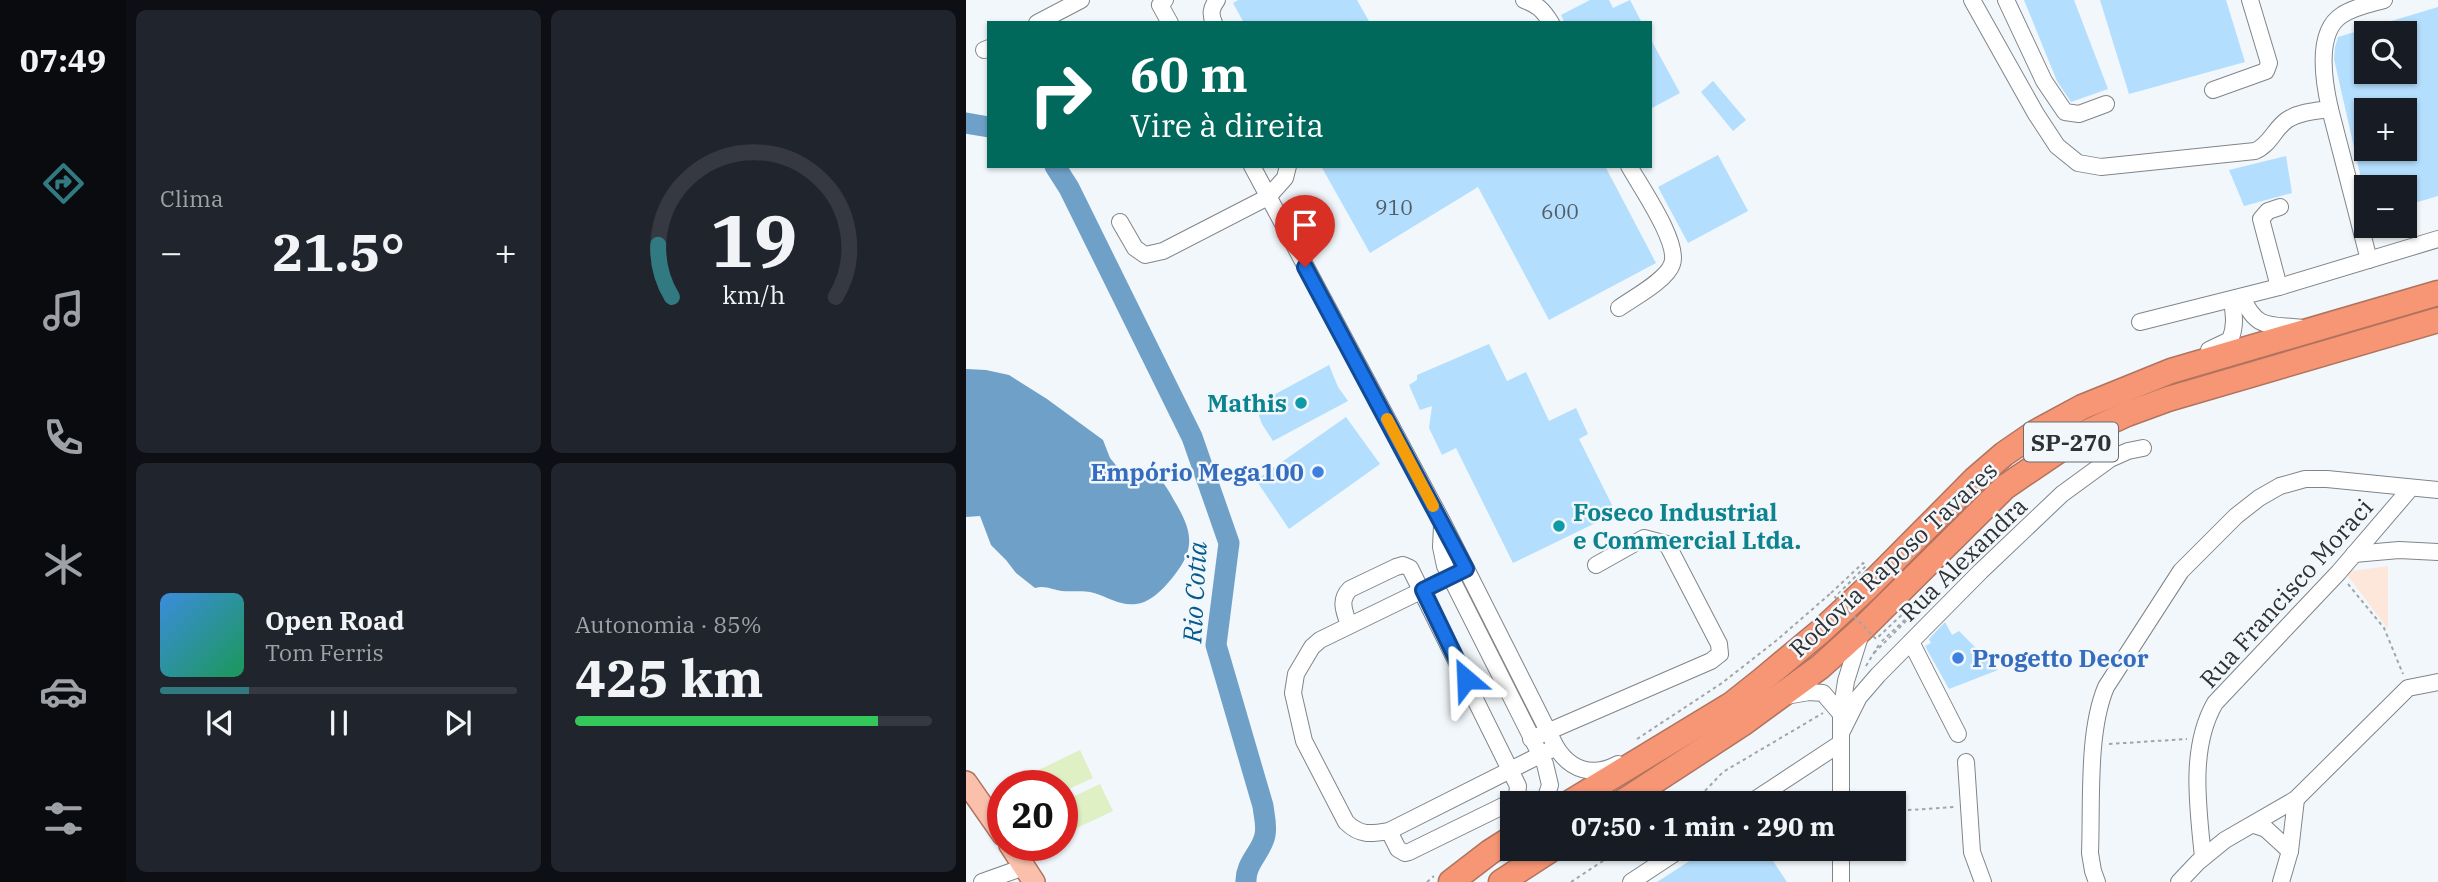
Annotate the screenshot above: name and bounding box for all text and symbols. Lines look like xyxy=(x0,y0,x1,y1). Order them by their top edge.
map controls xyxy=(2354,21,2417,238)
button: search xyxy=(2354,21,2417,84)
text: 07:49 xyxy=(20,39,106,81)
text: 60 m xyxy=(1130,42,1248,105)
icon: right xyxy=(1015,49,1106,140)
button: + xyxy=(2354,98,2417,161)
text: Vire à direita xyxy=(1130,104,1324,146)
icon: directions xyxy=(39,159,88,208)
button: − xyxy=(2354,175,2417,238)
text: Clima xyxy=(160,183,224,213)
text: 19 xyxy=(710,193,797,288)
house number: 910 xyxy=(1375,193,1413,221)
pin xyxy=(1275,195,1335,267)
house number: 600 xyxy=(1541,197,1579,225)
icon: arrive xyxy=(1286,206,1324,244)
text: 21.5° xyxy=(272,218,405,285)
text: − xyxy=(160,227,183,276)
text: + xyxy=(494,227,517,276)
text: km/h xyxy=(722,278,785,311)
icon: music xyxy=(39,286,88,335)
place label: Mathis xyxy=(1207,387,1287,419)
marker: Mathis xyxy=(1293,395,1309,411)
icon: phone xyxy=(39,413,88,462)
road number: SP-270 xyxy=(2024,422,2118,462)
street label: Rodovia Raposo Tavares xyxy=(1782,454,2004,664)
place label: Empório Mega100 xyxy=(1090,456,1304,488)
marker: Empório Mega100 xyxy=(1310,464,1326,480)
street label: Rua Alexandra xyxy=(1892,490,2034,628)
street label: Rua Francisco Moraci xyxy=(2192,492,2380,694)
place label: Foseco Industrial e Commercial Ltda. xyxy=(1573,496,1801,556)
marker: Foseco Industrial e Commercial Ltda. xyxy=(1551,518,1567,534)
icon: climate xyxy=(39,540,88,589)
water label: Rio Cotia xyxy=(1174,540,1214,645)
text: Open Road xyxy=(265,603,404,637)
text: Autonomia · 85% xyxy=(575,609,762,639)
text: Tom Ferris xyxy=(265,637,384,667)
position arrow xyxy=(1429,642,1503,716)
place label: Progetto Decor xyxy=(1972,642,2149,674)
text: 425 km xyxy=(575,644,764,711)
marker: Progetto Decor xyxy=(1950,650,1966,666)
icon: car xyxy=(39,667,88,716)
icon: previous xyxy=(201,704,239,742)
icon: pause xyxy=(320,704,358,742)
icon: next xyxy=(439,704,477,742)
speed limit sign: 20 xyxy=(987,770,1078,861)
icon: filters xyxy=(39,794,88,843)
text: 07:50 · 1 min · 290 m xyxy=(1571,809,1835,843)

